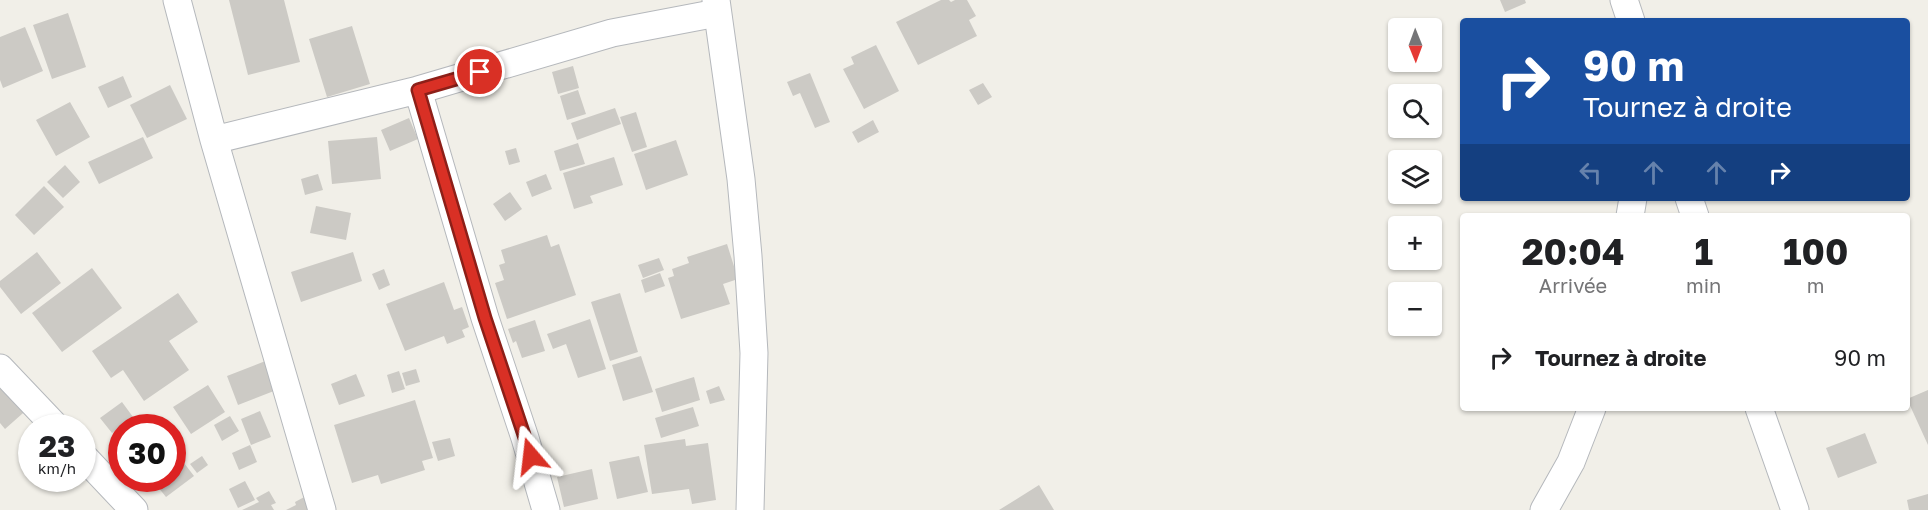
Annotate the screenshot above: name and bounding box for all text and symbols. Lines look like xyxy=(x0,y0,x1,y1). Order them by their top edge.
north arrow xyxy=(1388,18,1442,72)
map controls xyxy=(1388,18,1442,336)
text: 90 m xyxy=(1583,40,1684,90)
icon: right xyxy=(1484,42,1562,120)
pin xyxy=(454,46,505,97)
icon: arrive xyxy=(463,55,496,88)
button: search xyxy=(1388,84,1442,138)
text: Tournez à droite xyxy=(1583,91,1792,123)
button: layers xyxy=(1388,150,1442,204)
icon: left xyxy=(1574,156,1607,189)
icon: ahead xyxy=(1637,156,1670,189)
icon: ahead xyxy=(1700,156,1733,189)
icon: right xyxy=(1763,156,1796,189)
button: + xyxy=(1388,216,1442,270)
text: 20:04 xyxy=(1522,230,1624,273)
text: 1 xyxy=(1694,230,1713,273)
text: 100 xyxy=(1783,230,1848,273)
text: Arrivée xyxy=(1539,273,1607,297)
text: min xyxy=(1686,273,1721,297)
text: m xyxy=(1807,273,1825,297)
button: − xyxy=(1388,282,1442,336)
icon: right xyxy=(1484,341,1517,374)
text: Tournez à droite xyxy=(1535,344,1706,371)
text: 90 m xyxy=(1834,344,1886,371)
speed limit sign: 30 xyxy=(108,414,186,492)
position arrow xyxy=(499,424,563,488)
text: 23 xyxy=(39,428,75,464)
text: km/h xyxy=(38,459,76,477)

